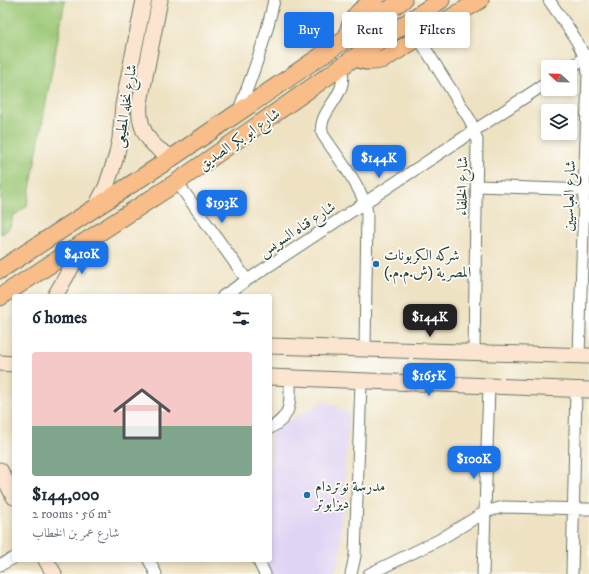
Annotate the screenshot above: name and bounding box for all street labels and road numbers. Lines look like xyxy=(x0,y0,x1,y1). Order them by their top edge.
street label: شارع نخله المطيعى xyxy=(109,63,144,150)
street label: شارع ابو بكر الصديق xyxy=(195,104,286,177)
street label: شارع الخلفاء xyxy=(452,156,476,216)
street label: شارع العباسيين xyxy=(559,160,583,232)
street label: شارع قناه السويس xyxy=(255,197,341,264)

